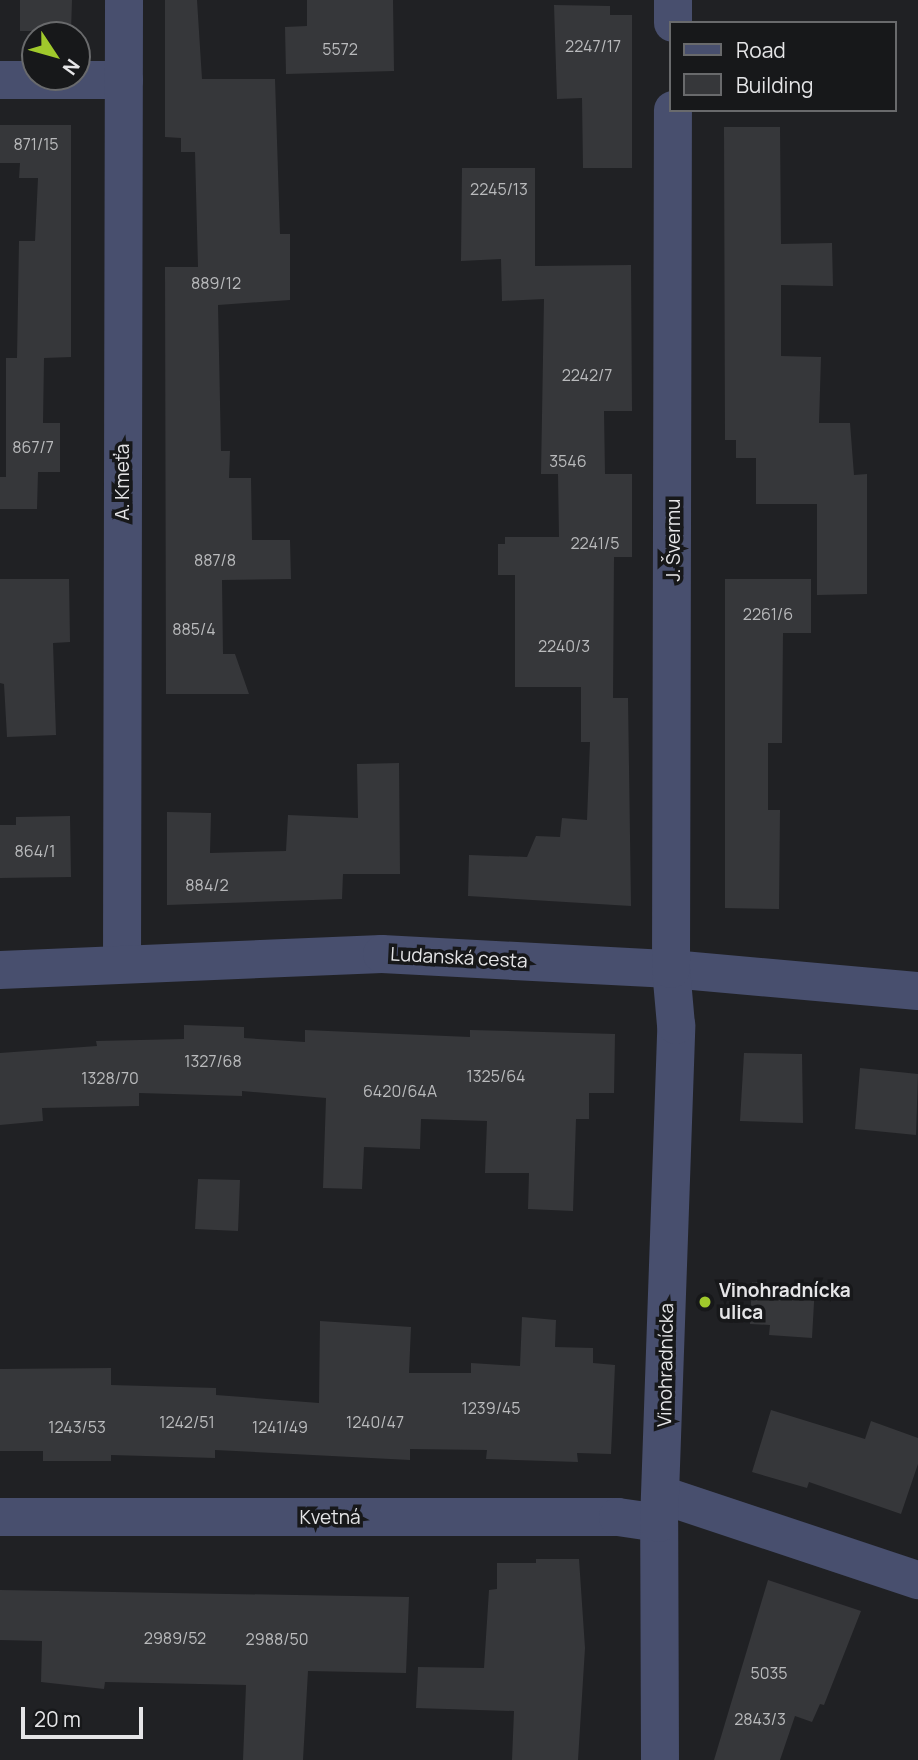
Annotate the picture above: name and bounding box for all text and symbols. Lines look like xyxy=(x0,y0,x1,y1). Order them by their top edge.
north arrow xyxy=(21,21,91,91)
legend xyxy=(670,21,897,112)
house number: 2247/17 xyxy=(565,36,621,56)
text: Road xyxy=(736,36,786,64)
house number: 5572 xyxy=(322,39,358,59)
text: N xyxy=(57,54,86,80)
text: Building xyxy=(736,71,813,99)
house number: 871/15 xyxy=(13,134,59,154)
house number: 2245/13 xyxy=(470,179,528,199)
house number: 889/12 xyxy=(191,273,241,293)
house number: 2242/7 xyxy=(562,365,612,385)
house number: 867/7 xyxy=(12,437,54,457)
street label: A. Kmeťa xyxy=(112,444,134,520)
house number: 3546 xyxy=(549,451,587,471)
street label: J. Švermu xyxy=(663,499,685,581)
house number: 2241/5 xyxy=(570,533,620,553)
house number: 887/8 xyxy=(194,550,236,570)
house number: 2261/6 xyxy=(743,604,793,624)
house number: 885/4 xyxy=(172,619,216,639)
house number: 2240/3 xyxy=(538,636,590,656)
house number: 864/1 xyxy=(14,841,56,861)
house number: 884/2 xyxy=(185,875,229,895)
street label: Ludanská cesta xyxy=(390,943,528,973)
house number: 1327/68 xyxy=(184,1051,242,1071)
house number: 1325/64 xyxy=(466,1066,526,1086)
house number: 1328/70 xyxy=(81,1068,139,1088)
house number: 6420/64A xyxy=(363,1081,437,1101)
place label: Vinohradnícka ulica xyxy=(719,1280,851,1324)
marker: Vinohradnícka ulica xyxy=(697,1294,713,1310)
street label: Vinohradnícka xyxy=(654,1303,678,1427)
house number: 1239/45 xyxy=(461,1398,521,1418)
house number: 1242/51 xyxy=(159,1412,215,1432)
house number: 1240/47 xyxy=(346,1412,404,1432)
house number: 1243/53 xyxy=(48,1417,106,1437)
house number: 1241/49 xyxy=(252,1417,308,1437)
street label: Kvetná xyxy=(299,1507,361,1529)
house number: 2989/52 xyxy=(144,1628,206,1648)
house number: 2988/50 xyxy=(246,1629,308,1649)
house number: 5035 xyxy=(750,1663,788,1683)
scale bar xyxy=(24,1694,147,1738)
text: 20 m xyxy=(34,1705,81,1733)
house number: 2843/3 xyxy=(734,1709,786,1729)

